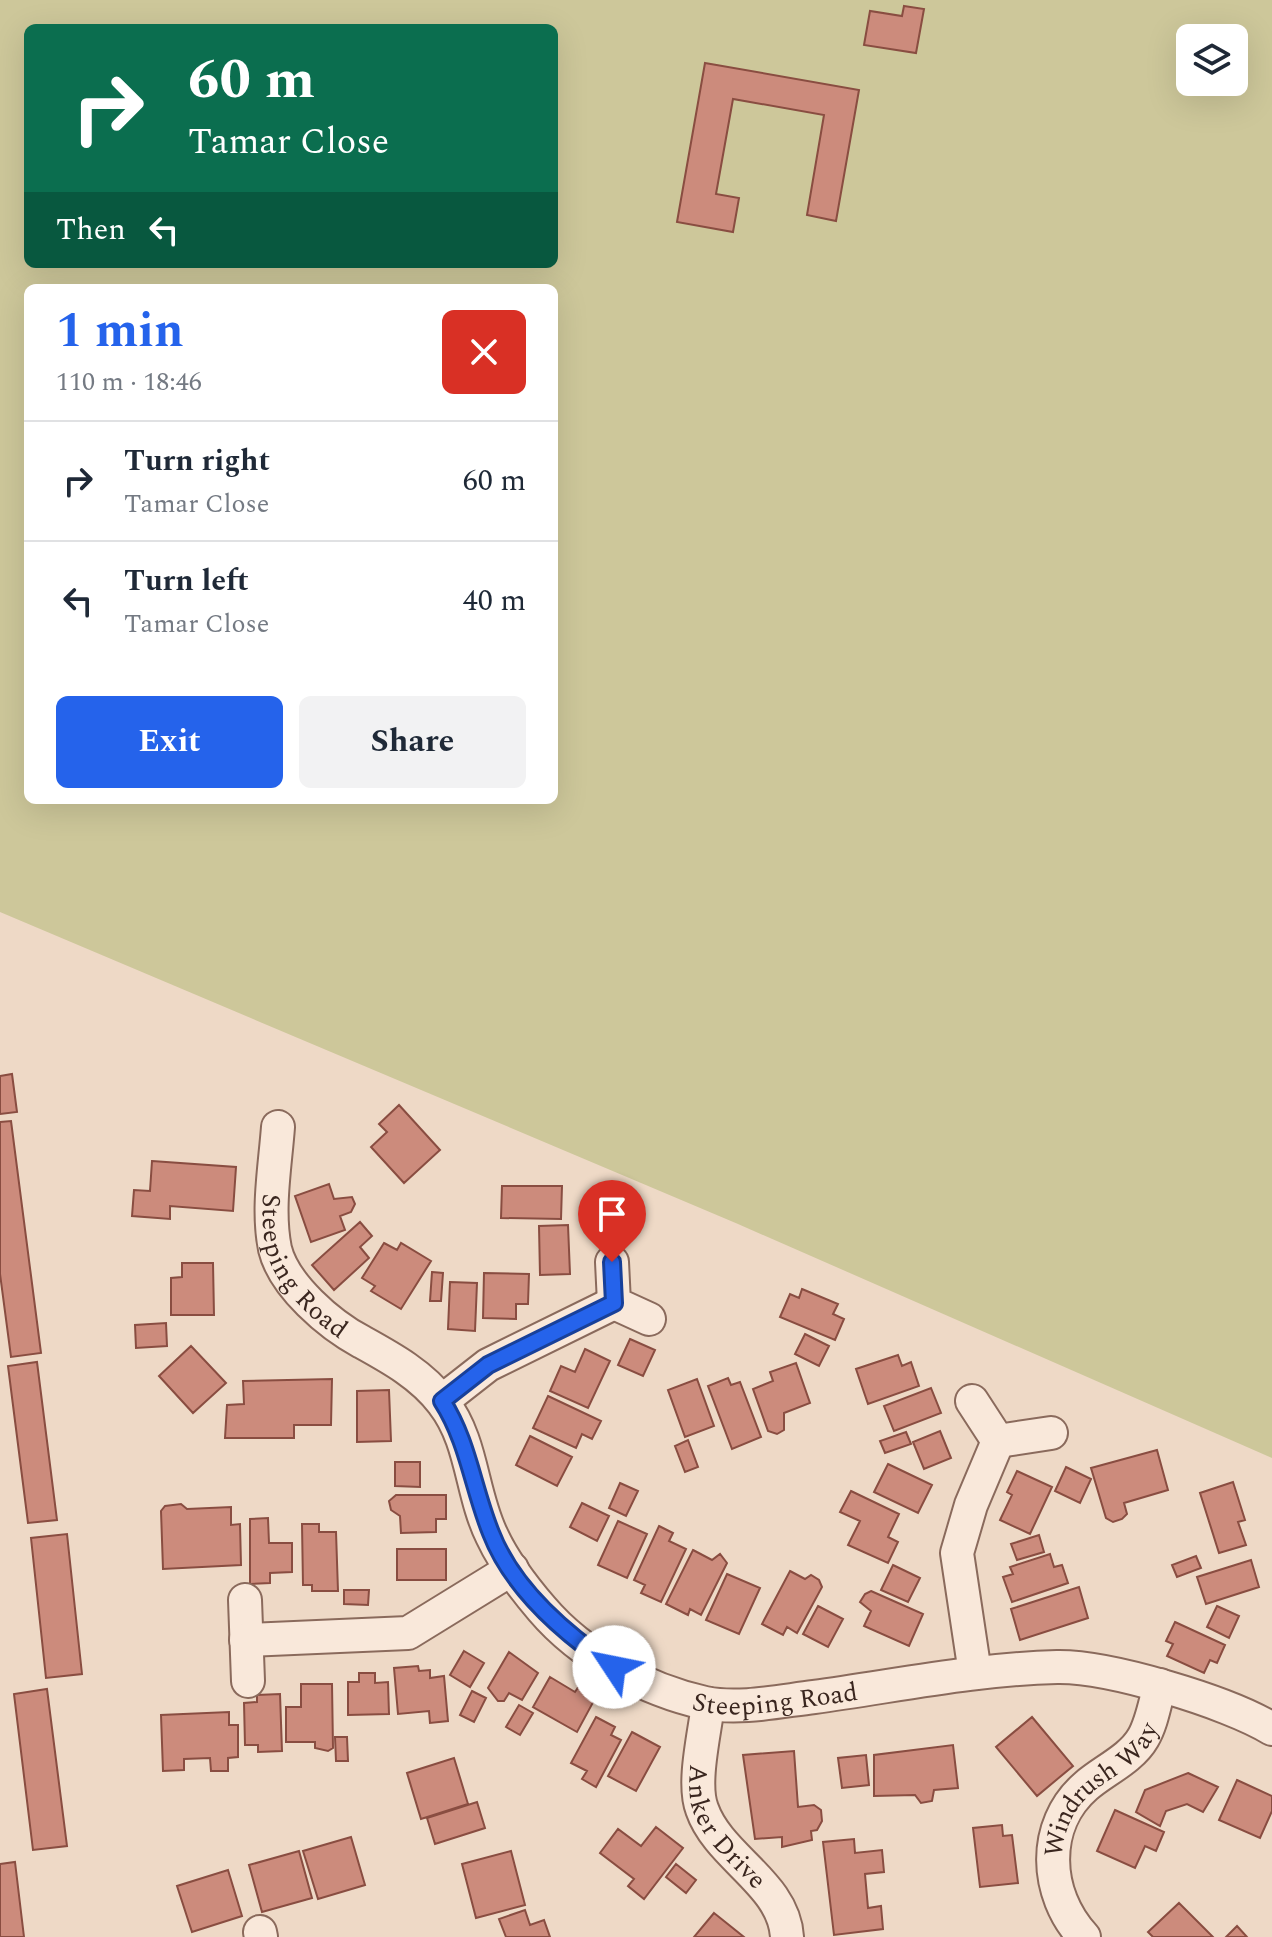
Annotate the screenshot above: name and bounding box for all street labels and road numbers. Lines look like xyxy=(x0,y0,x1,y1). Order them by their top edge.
street label: Steeping Road xyxy=(250,1193,356,1349)
street label: Steeping Road xyxy=(688,1672,860,1727)
street label: Windrush Way xyxy=(1034,1715,1170,1859)
street label: Anker Drive xyxy=(677,1763,776,1898)

